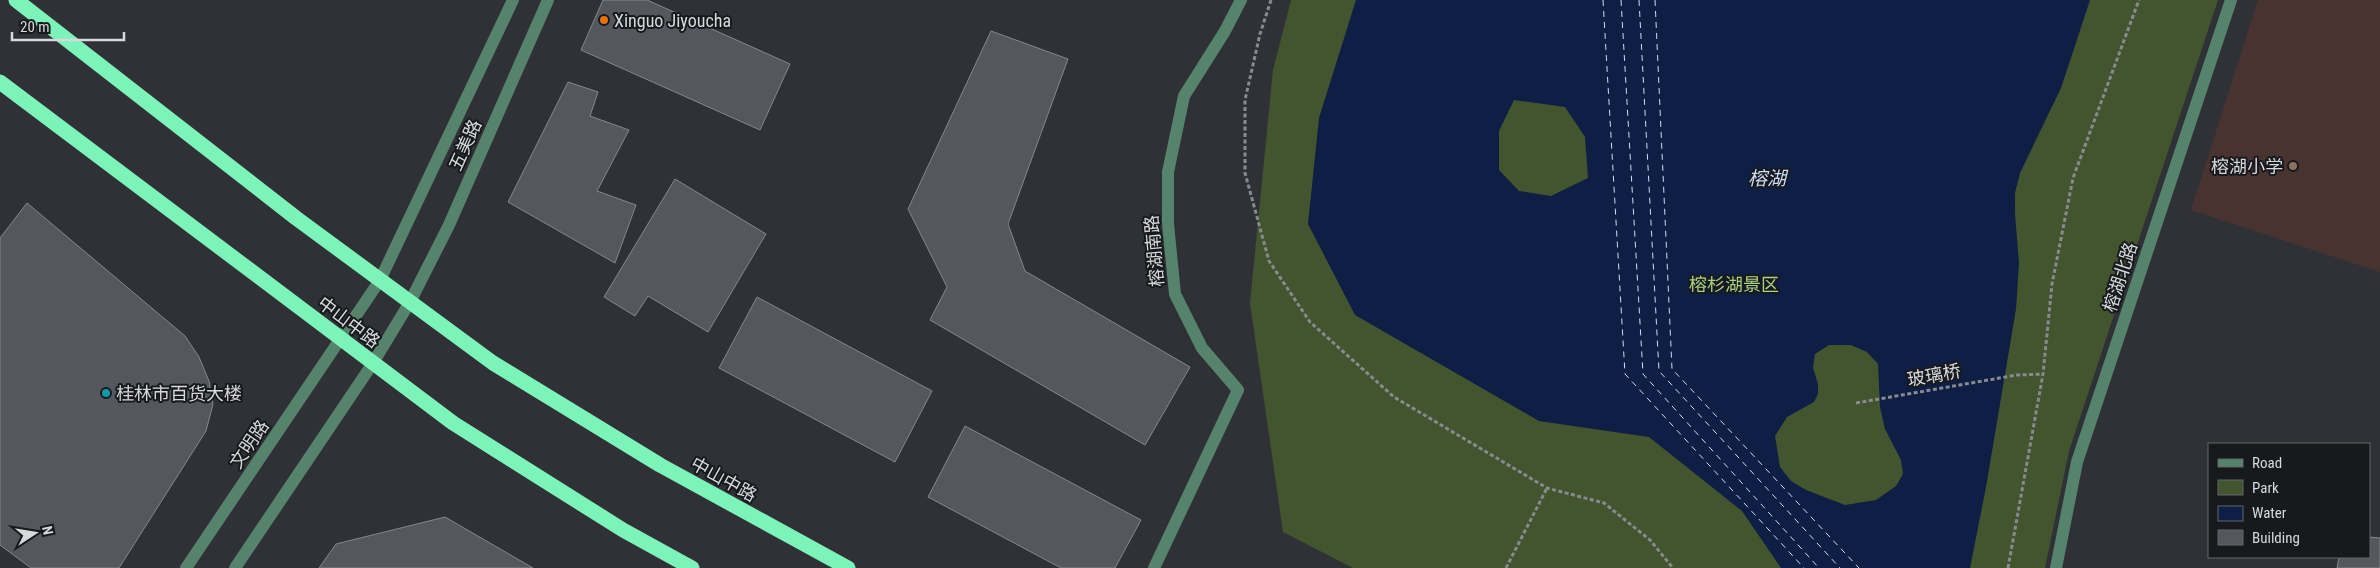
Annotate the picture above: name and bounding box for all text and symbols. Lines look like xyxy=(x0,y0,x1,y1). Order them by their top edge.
scale bar xyxy=(12,10,125,42)
place label: Xinguo Jiyoucha xyxy=(614,10,731,31)
marker: Xinguo Jiyoucha xyxy=(598,14,610,26)
text: 20 m xyxy=(20,18,50,36)
street label: 五美路 xyxy=(444,116,486,174)
place label: 榕湖小学 xyxy=(2211,156,2283,177)
marker: 榕湖小学 xyxy=(2287,160,2299,172)
water label: 榕湖 xyxy=(1748,167,1789,190)
street label: 榕湖南路 xyxy=(1140,214,1168,288)
street label: 榕湖北路 xyxy=(2099,240,2141,314)
park label: 榕杉湖景区 xyxy=(1689,274,1779,295)
street label: 中山中路 xyxy=(314,292,384,352)
street label: 玻璃桥 xyxy=(1906,360,1962,390)
place label: 桂林市百货大楼 xyxy=(116,383,242,404)
marker: 桂林市百货大楼 xyxy=(100,387,112,399)
street label: 文明路 xyxy=(225,416,273,472)
legend xyxy=(2208,443,2370,558)
street label: 中山中路 xyxy=(687,452,761,506)
text: Road xyxy=(2252,454,2282,472)
text: Park xyxy=(2252,479,2279,497)
text: Water xyxy=(2252,504,2287,522)
north arrow xyxy=(10,508,60,558)
text: N xyxy=(39,524,56,536)
text: Building xyxy=(2252,529,2300,547)

